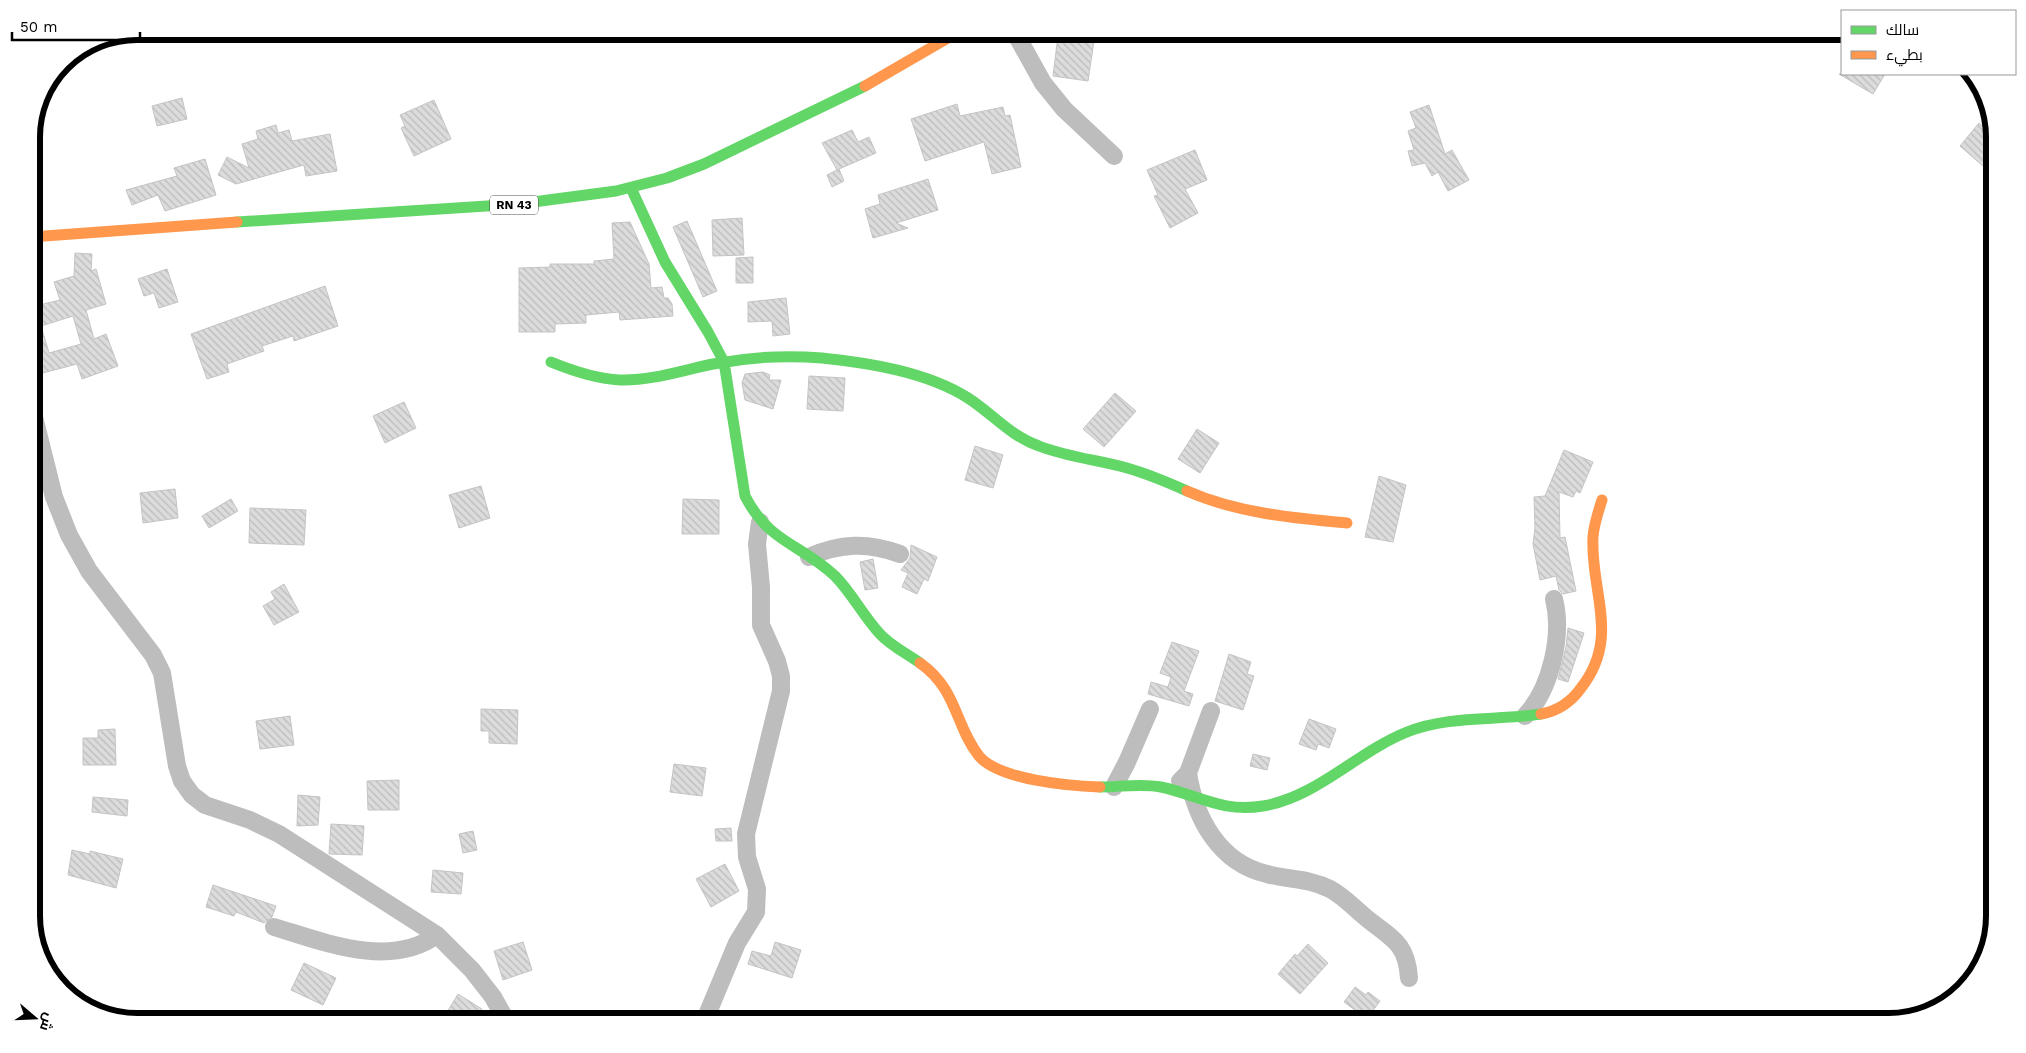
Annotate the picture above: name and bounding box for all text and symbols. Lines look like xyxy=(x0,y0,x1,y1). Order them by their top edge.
scale bar xyxy=(12,10,140,42)
legend xyxy=(1841,10,2016,75)
text: 50 m xyxy=(20,18,57,36)
text: سالك xyxy=(1886,21,1919,39)
text: بطيء xyxy=(1886,46,1923,67)
road number: RN 43 xyxy=(490,196,538,214)
north arrow xyxy=(10,993,60,1043)
text: ش xyxy=(36,1011,58,1033)

